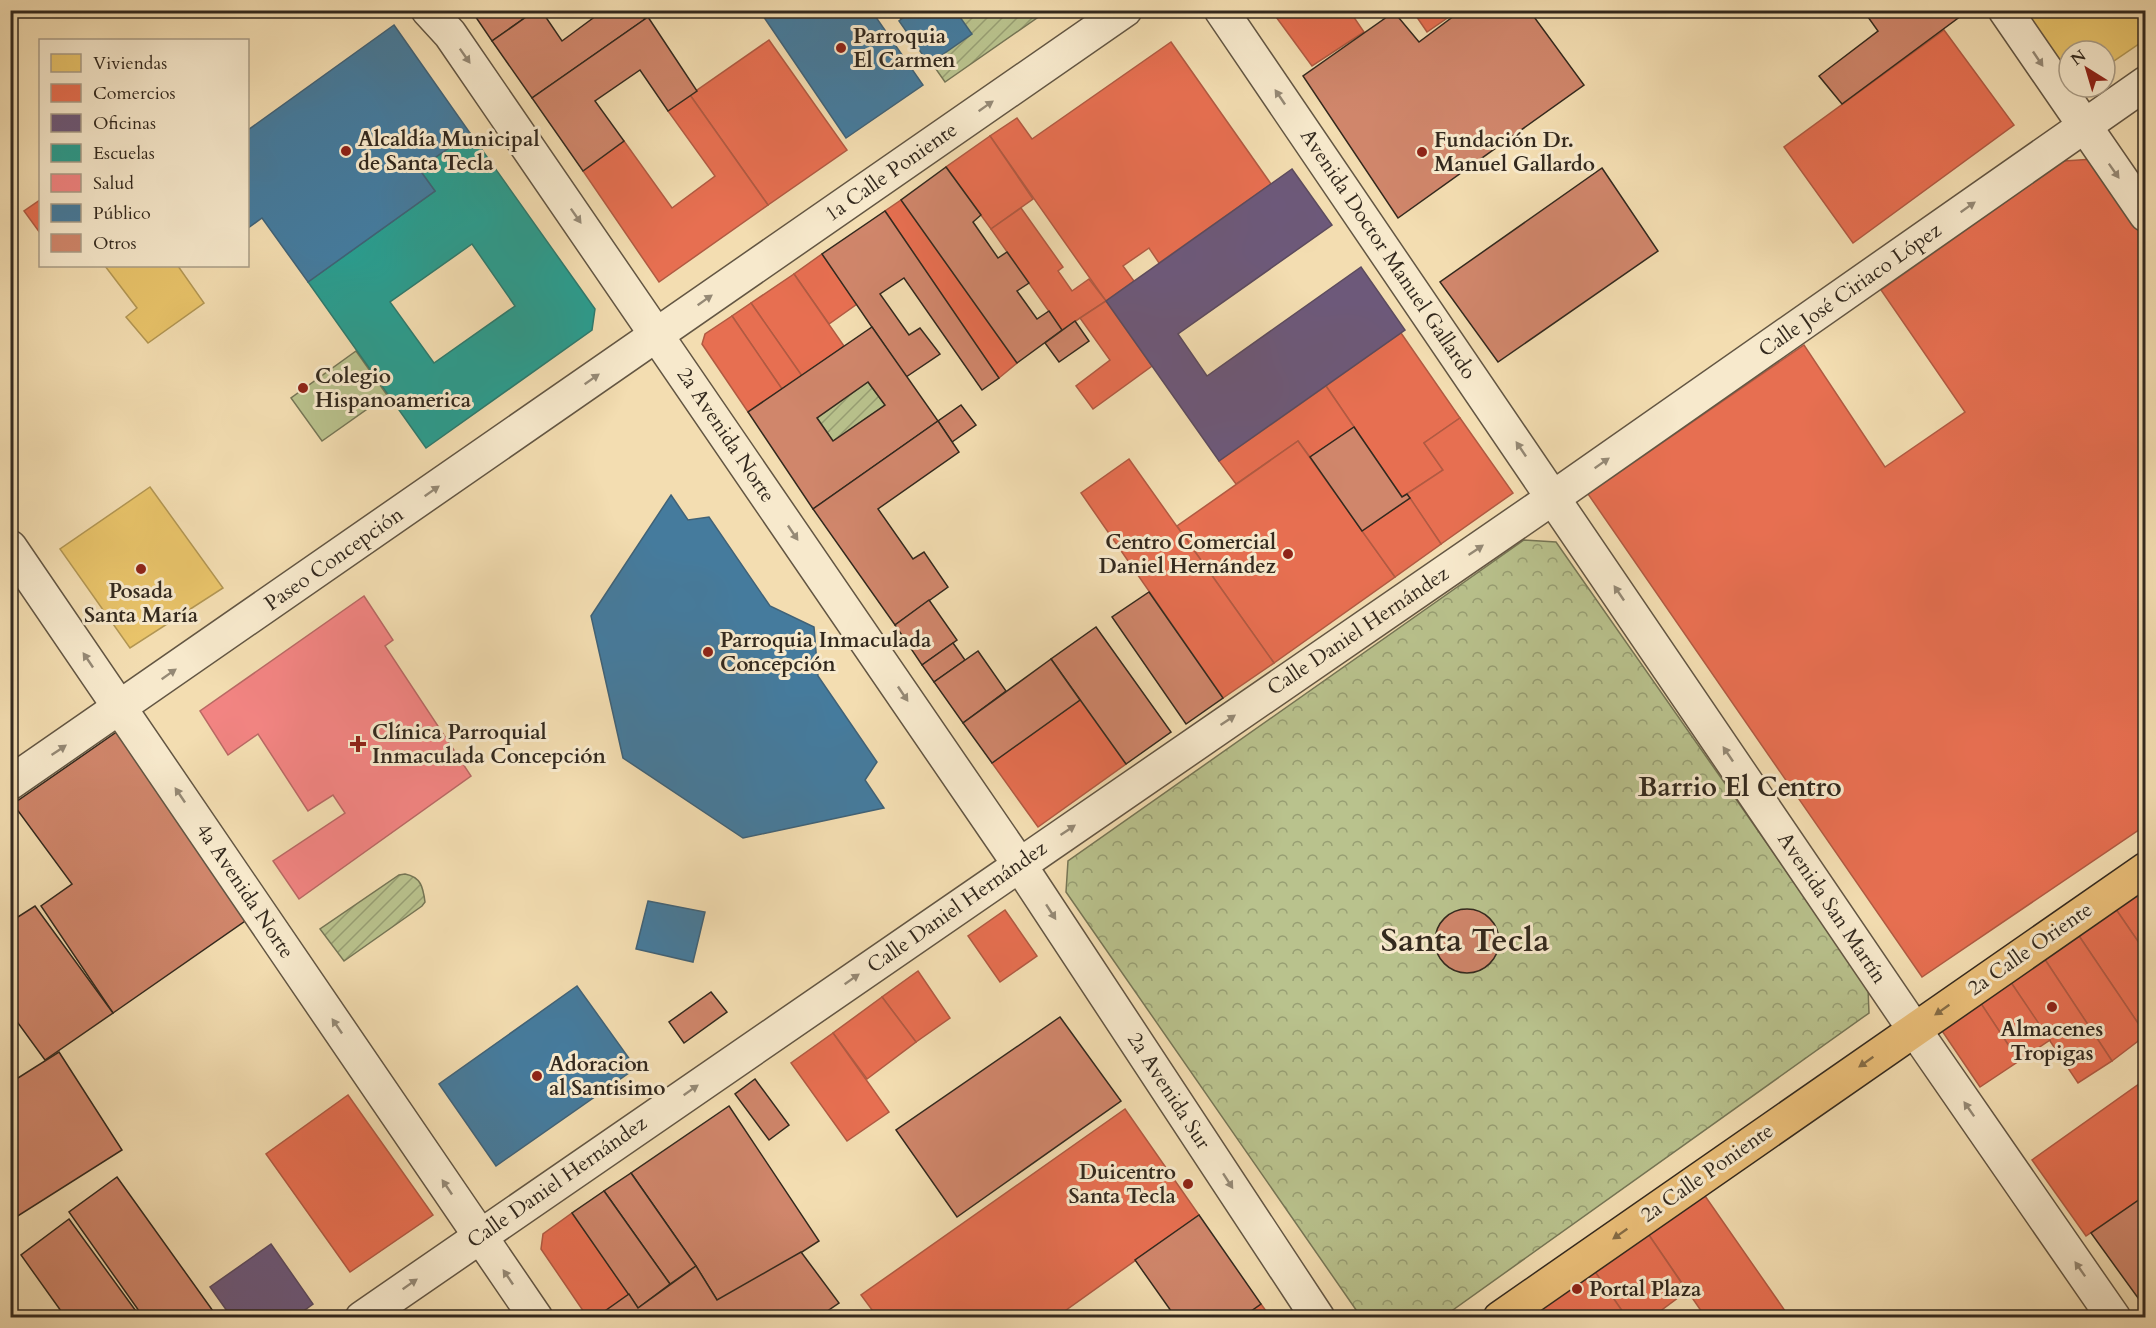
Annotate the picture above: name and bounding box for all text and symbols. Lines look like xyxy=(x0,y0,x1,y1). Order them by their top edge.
place label: Parroquia El Carmen xyxy=(853,22,956,75)
legend xyxy=(39,39,249,267)
north arrow xyxy=(2057,39,2117,99)
marker: Parroquia El Carmen xyxy=(834,41,848,55)
text: N xyxy=(2066,45,2091,71)
one-way arrow xyxy=(459,47,471,63)
one-way arrow xyxy=(2032,50,2044,66)
text: Viviendas xyxy=(93,51,167,76)
text: Comercios xyxy=(93,81,175,106)
one-way arrow xyxy=(1275,89,1286,105)
one-way arrow xyxy=(978,100,994,112)
text: Oficinas xyxy=(93,111,156,136)
street label: 1a Calle Poniente xyxy=(819,115,963,229)
street label: Avenida Doctor Manuel Gallardo xyxy=(1293,123,1483,385)
place label: Alcaldía Municipal de Santa Tecla xyxy=(358,125,540,178)
place label: Fundación Dr. Manuel Gallardo xyxy=(1434,126,1595,179)
text: Escuelas xyxy=(93,141,155,166)
marker: Alcaldía Municipal de Santa Tecla xyxy=(339,144,353,158)
marker: Fundación Dr. Manuel Gallardo xyxy=(1415,145,1429,159)
one-way arrow xyxy=(2108,162,2120,178)
text: Salud xyxy=(93,171,134,196)
text: Público xyxy=(93,201,151,226)
one-way arrow xyxy=(1960,202,1976,213)
one-way arrow xyxy=(570,208,582,224)
street label: Calle José Ciriaco López xyxy=(1753,216,1948,364)
text: Otros xyxy=(93,231,137,256)
one-way arrow xyxy=(696,294,712,306)
place label: Colegio Hispanoamerica xyxy=(315,362,472,415)
street label: 2a Avenida Norte xyxy=(670,362,782,508)
one-way arrow xyxy=(583,373,599,385)
marker: Colegio Hispanoamerica xyxy=(296,381,310,395)
one-way arrow xyxy=(1515,441,1527,457)
one-way arrow xyxy=(1594,458,1609,470)
one-way arrow xyxy=(424,486,440,497)
street label: Paseo Concepción xyxy=(259,500,409,618)
one-way arrow xyxy=(787,525,798,541)
place label: Centro Comercial Daniel Hernández xyxy=(1099,528,1277,581)
one-way arrow xyxy=(1467,545,1484,556)
marker: Centro Comercial Daniel Hernández xyxy=(1281,547,1295,561)
street label: Calle Daniel Hernández xyxy=(1261,559,1455,703)
marker: Posada Santa María xyxy=(134,562,148,576)
place label: Posada Santa María xyxy=(84,577,199,630)
one-way arrow xyxy=(1614,585,1625,601)
place label: Parroquia Inmaculada Concepción xyxy=(720,626,932,679)
marker: Parroquia Inmaculada Concepción xyxy=(701,645,715,659)
one-way arrow xyxy=(82,652,94,668)
one-way arrow xyxy=(160,668,176,680)
one-way arrow xyxy=(897,686,908,702)
one-way arrow xyxy=(1220,714,1236,726)
place label: Clínica Parroquial Inmaculada Concepción xyxy=(372,718,607,771)
marker: Clínica Parroquial Inmaculada Concepción xyxy=(349,735,367,753)
one-way arrow xyxy=(51,745,67,756)
one-way arrow xyxy=(1722,747,1734,763)
district label: Barrio El Centro xyxy=(1638,769,1842,806)
one-way arrow xyxy=(174,788,186,804)
street label: 4a Avenida Norte xyxy=(189,818,301,964)
one-way arrow xyxy=(1059,825,1076,836)
street label: Avenida San Martín xyxy=(1770,827,1894,990)
street label: Calle Daniel Hernández xyxy=(861,834,1053,980)
street label: 2a Calle Oriente xyxy=(1962,895,2098,1003)
one-way arrow xyxy=(1046,904,1057,921)
district label: Santa Tecla xyxy=(1380,918,1550,963)
one-way arrow xyxy=(843,973,859,985)
marker: Almacenes Tropigas xyxy=(2045,1000,2059,1014)
one-way arrow xyxy=(1934,1004,1950,1016)
place label: Almacenes Tropigas xyxy=(2001,1015,2103,1068)
one-way arrow xyxy=(332,1018,343,1034)
street label: 2a Avenida Sur xyxy=(1120,1027,1218,1155)
place label: Adoracion al Santisimo xyxy=(549,1050,666,1103)
one-way arrow xyxy=(1858,1056,1874,1067)
marker: Adoracion al Santisimo xyxy=(530,1069,544,1083)
one-way arrow xyxy=(683,1085,699,1096)
one-way arrow xyxy=(1964,1101,1975,1117)
street label: Calle Daniel Hernández xyxy=(461,1109,653,1255)
street label: 2a Calle Poniente xyxy=(1635,1116,1779,1230)
place label: Duicentro Santa Tecla xyxy=(1068,1158,1177,1211)
one-way arrow xyxy=(1222,1172,1234,1188)
marker: Duicentro Santa Tecla xyxy=(1181,1177,1195,1191)
one-way arrow xyxy=(441,1180,453,1196)
one-way arrow xyxy=(1612,1228,1628,1239)
one-way arrow xyxy=(2074,1262,2086,1278)
one-way arrow xyxy=(502,1269,514,1285)
place label: Portal Plaza xyxy=(1589,1275,1702,1304)
one-way arrow xyxy=(401,1278,417,1290)
marker: Portal Plaza xyxy=(1570,1282,1584,1296)

